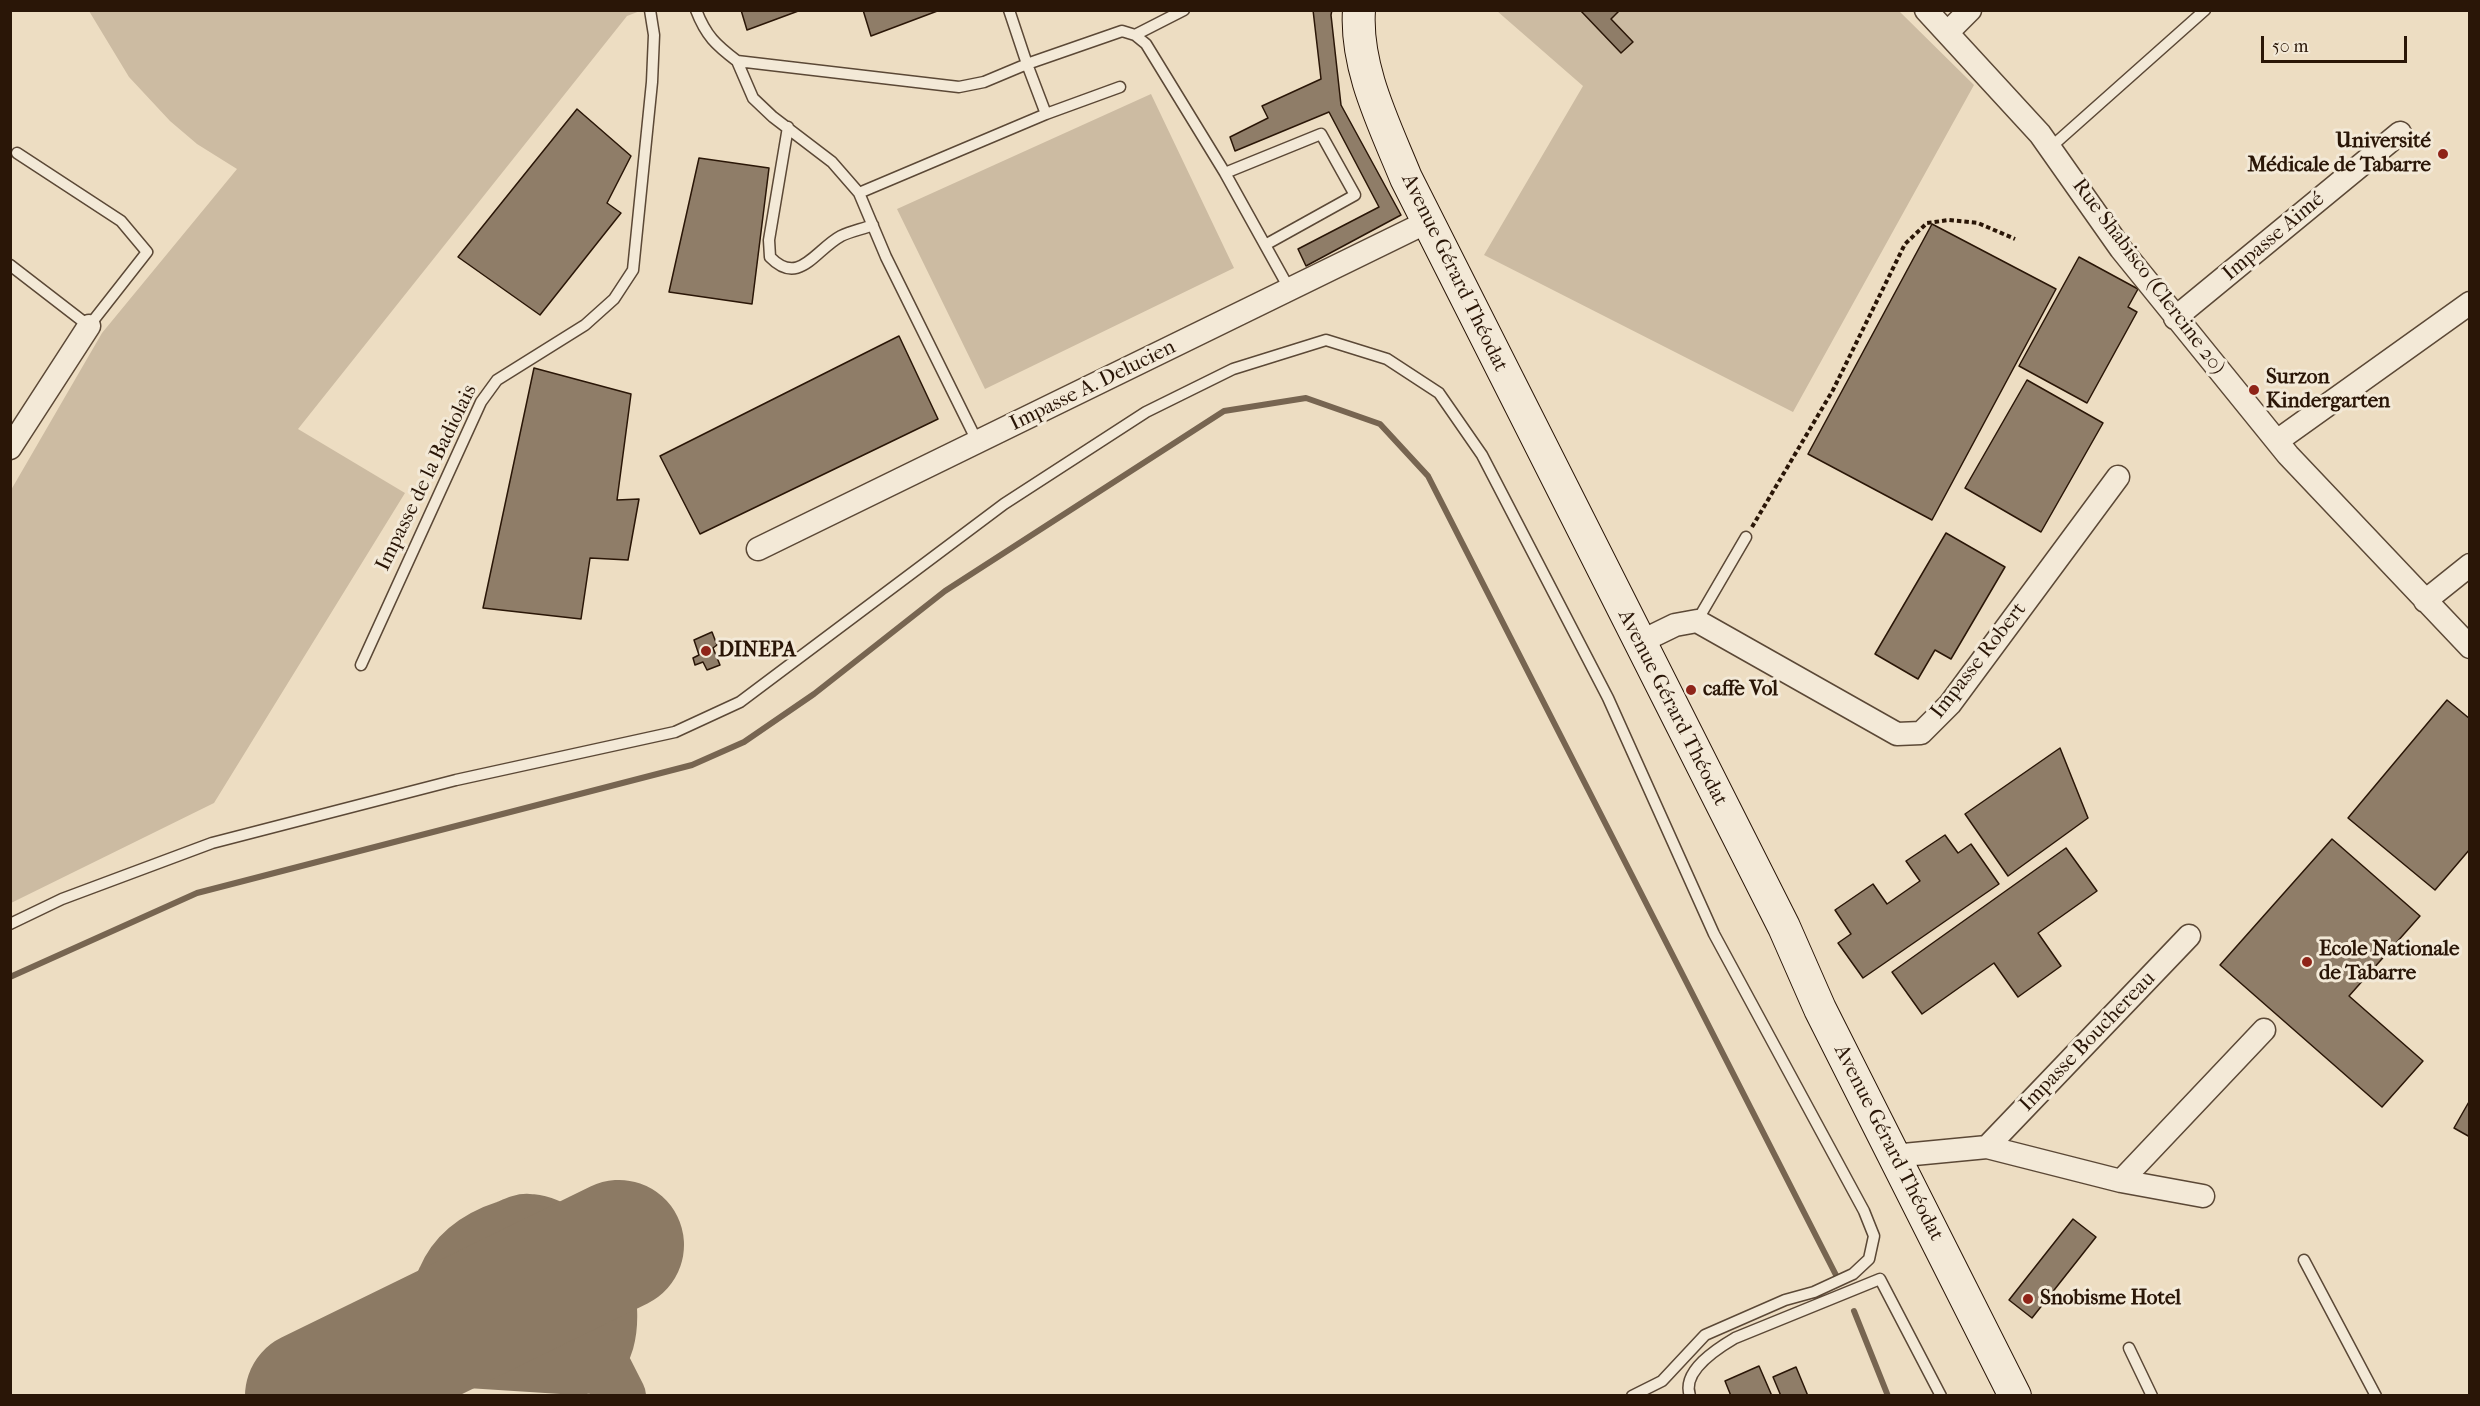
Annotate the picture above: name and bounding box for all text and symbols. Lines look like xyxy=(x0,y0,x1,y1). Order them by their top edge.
scale bar xyxy=(2264,24,2410,62)
text: 50 m xyxy=(2272,36,2308,57)
place label: Université Médicale de Tabarre xyxy=(2247,129,2431,179)
marker: Université Médicale de Tabarre xyxy=(2436,147,2450,161)
street label: Avenue Gérard Théodat xyxy=(1395,170,1513,376)
street label: Rue Shabisco (Clercine 20) xyxy=(2066,174,2230,380)
street label: Impasse Aimé xyxy=(2218,187,2330,287)
street label: Impasse A. Delucien xyxy=(1006,335,1180,437)
place label: Surzon Kindergarten xyxy=(2266,365,2390,415)
street label: Impasse de la Badiolais xyxy=(371,381,483,575)
marker: Surzon Kindergarten xyxy=(2247,383,2261,397)
street label: Impasse Robert xyxy=(1926,598,2032,724)
street label: Avenue Gérard Théodat xyxy=(1612,606,1732,810)
place label: DINEPA xyxy=(718,638,796,664)
marker: DINEPA xyxy=(699,644,713,658)
place label: caffe Vol xyxy=(1703,677,1778,703)
marker: caffe Vol xyxy=(1684,683,1698,697)
place label: Ecole Nationale de Tabarre xyxy=(2319,937,2459,987)
marker: Ecole Nationale de Tabarre xyxy=(2300,955,2314,969)
street label: Impasse Bouchereau xyxy=(2015,967,2161,1117)
street label: Avenue Gérard Théodat xyxy=(1828,1041,1948,1245)
place label: Snobisme Hotel xyxy=(2040,1286,2181,1312)
marker: Snobisme Hotel xyxy=(2021,1292,2035,1306)

